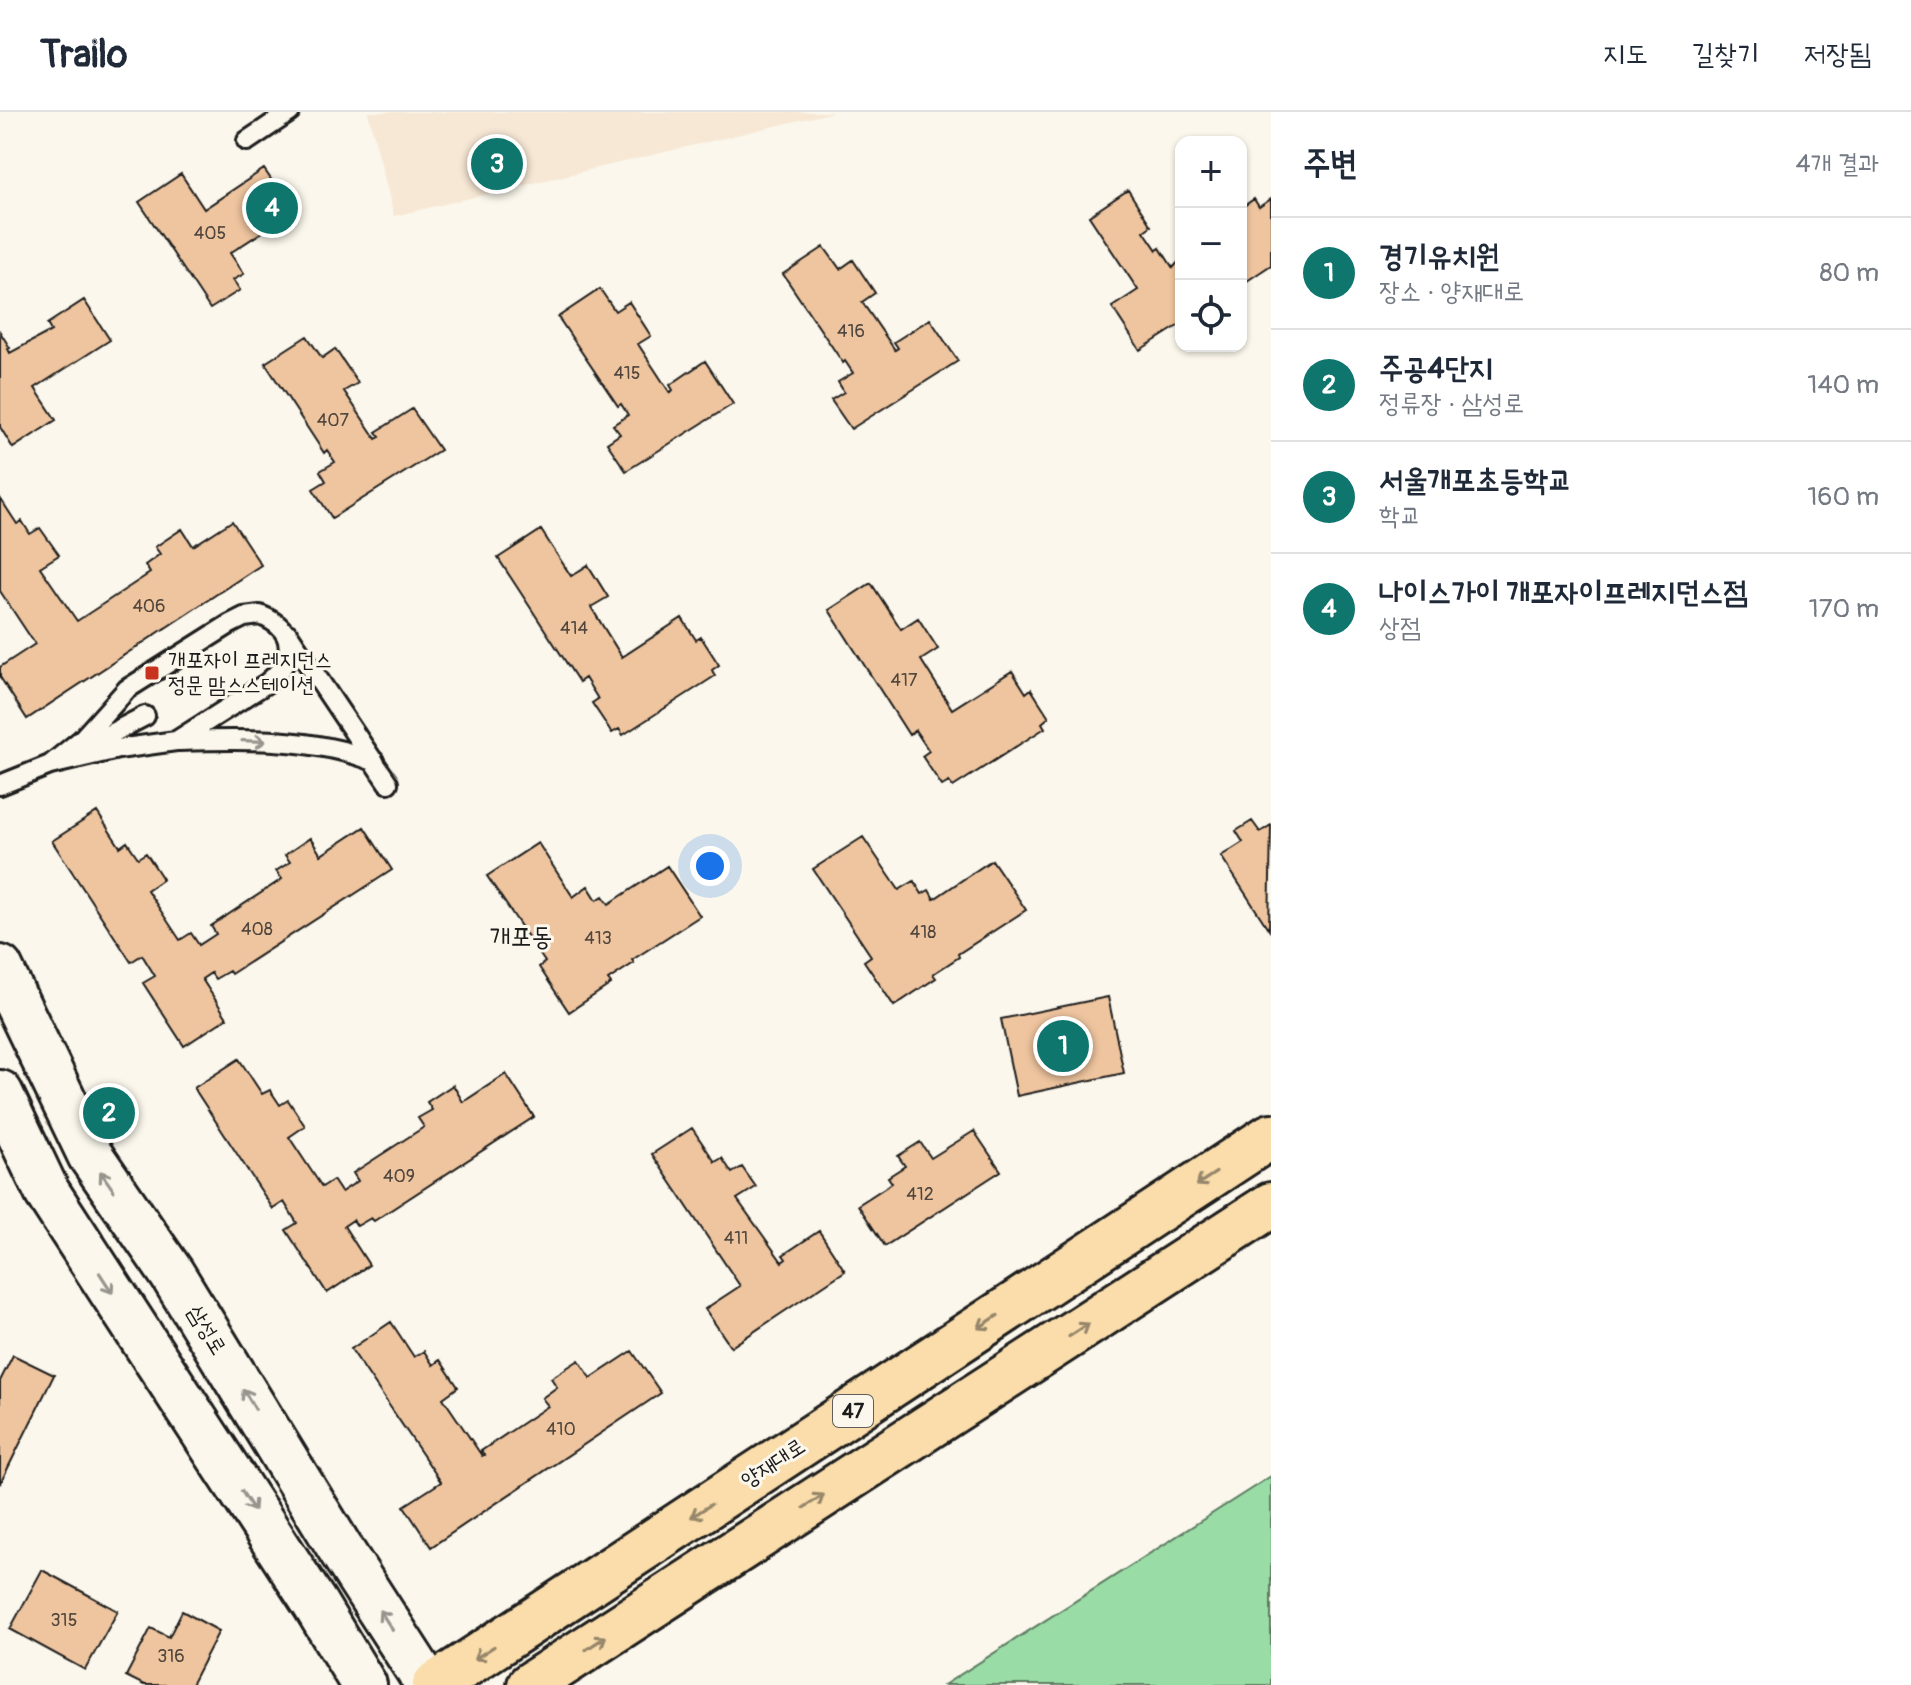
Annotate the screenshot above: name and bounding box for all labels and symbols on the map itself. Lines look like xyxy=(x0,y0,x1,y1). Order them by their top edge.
pin: 3 xyxy=(471,134,523,194)
pin: 4 xyxy=(246,178,298,238)
house number: 405 xyxy=(194,222,226,245)
house number: 416 xyxy=(837,320,865,343)
house number: 415 xyxy=(613,362,641,385)
house number: 407 xyxy=(317,409,350,432)
house number: 406 xyxy=(132,595,166,618)
house number: 414 xyxy=(560,617,589,640)
place label: 개포자이 프레지던스 정문 맘스스테이션 xyxy=(168,646,332,699)
marker: 개포자이 프레지던스 정문 맘스스테이션 xyxy=(143,664,161,682)
house number: 417 xyxy=(891,669,918,692)
one-way arrow xyxy=(240,733,267,748)
your location xyxy=(690,846,730,886)
house number: 408 xyxy=(241,918,273,941)
district label: 개포동 xyxy=(490,921,552,953)
house number: 418 xyxy=(910,921,936,944)
house number: 413 xyxy=(584,927,612,950)
pin: 1 xyxy=(1037,1016,1089,1076)
pin: 2 xyxy=(83,1083,135,1143)
house number: 409 xyxy=(383,1165,415,1188)
one-way arrow xyxy=(99,1170,115,1192)
one-way arrow xyxy=(1195,1171,1217,1188)
house number: 412 xyxy=(906,1183,934,1206)
house number: 411 xyxy=(724,1227,748,1250)
one-way arrow xyxy=(99,1271,115,1294)
street label: 삼성로 xyxy=(181,1300,233,1360)
one-way arrow xyxy=(978,1314,1000,1330)
one-way arrow xyxy=(1067,1321,1090,1337)
one-way arrow xyxy=(240,1388,256,1411)
road number: 47 xyxy=(833,1395,873,1427)
house number: 410 xyxy=(546,1418,576,1441)
street label: 양재대로 xyxy=(736,1432,810,1494)
one-way arrow xyxy=(240,1489,256,1512)
one-way arrow xyxy=(802,1493,825,1509)
one-way arrow xyxy=(690,1503,713,1519)
house number: 315 xyxy=(51,1609,77,1632)
one-way arrow xyxy=(378,1609,394,1631)
one-way arrow xyxy=(584,1634,606,1651)
house number: 316 xyxy=(157,1645,185,1668)
one-way arrow xyxy=(473,1645,495,1662)

